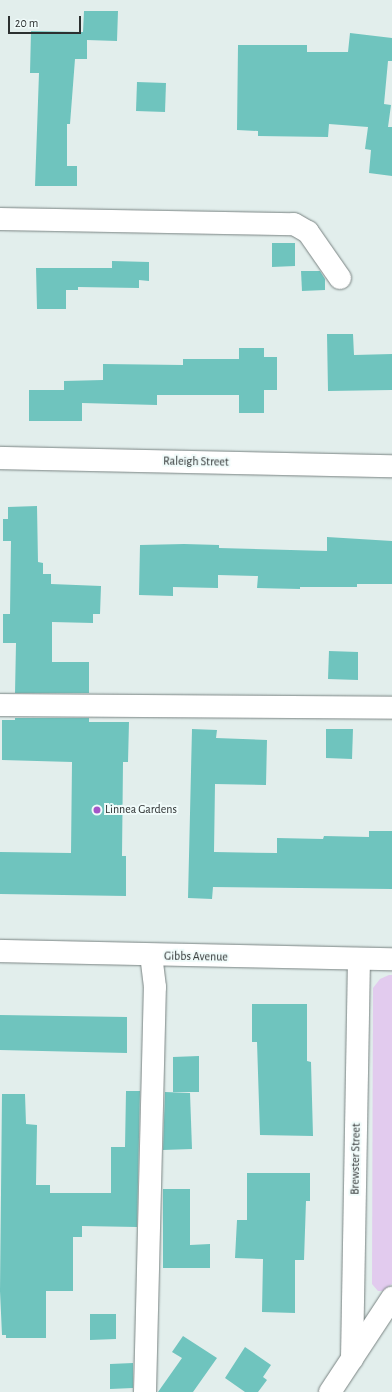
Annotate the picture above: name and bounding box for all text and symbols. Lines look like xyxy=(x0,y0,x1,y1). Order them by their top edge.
scale bar xyxy=(10,8,83,34)
text: 20 m xyxy=(15,17,38,29)
street label: Raleigh Street xyxy=(163,454,229,470)
place label: Linnea Gardens xyxy=(105,803,177,817)
marker: Linnea Gardens xyxy=(92,805,102,815)
street label: Gibbs Avenue xyxy=(164,949,228,965)
street label: Brewster Street xyxy=(348,1123,364,1195)

